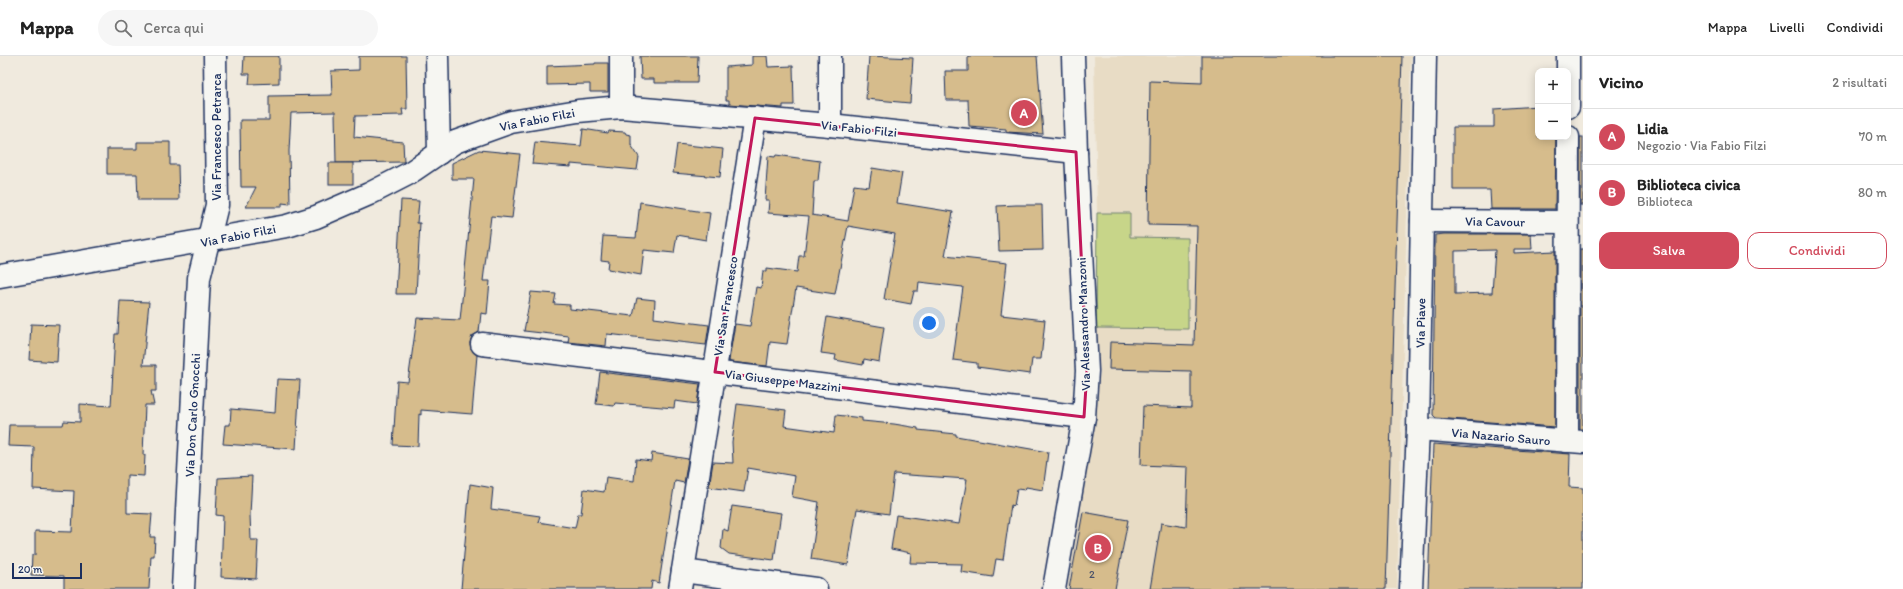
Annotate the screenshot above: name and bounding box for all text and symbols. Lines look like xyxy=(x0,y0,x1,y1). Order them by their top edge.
search box xyxy=(98,10,378,46)
text: Mappa xyxy=(20,16,74,39)
icon: search xyxy=(112,17,134,39)
text: Cerca qui xyxy=(144,19,204,37)
text: Mappa xyxy=(1708,19,1747,36)
text: Livelli xyxy=(1769,19,1804,36)
text: Condividi xyxy=(1826,19,1883,36)
map controls xyxy=(1535,68,1571,140)
button: + xyxy=(1535,68,1571,104)
text: Vicino xyxy=(1599,72,1643,92)
street label: Via Francesco Petrarca xyxy=(209,73,224,201)
text: 2 risultati xyxy=(1832,75,1887,90)
pin: A xyxy=(1011,98,1037,128)
button: − xyxy=(1535,104,1571,140)
street label: Via Fabio Filzi xyxy=(498,105,576,134)
street label: Via Fabio Filzi xyxy=(820,117,898,140)
text: Lidia xyxy=(1637,120,1668,138)
text: A xyxy=(1608,129,1616,144)
text: 70 m xyxy=(1859,129,1887,144)
text: Negozio · Via Fabio Filzi xyxy=(1637,138,1766,153)
text: Biblioteca civica xyxy=(1637,176,1740,194)
text: B xyxy=(1608,185,1616,200)
text: 80 m xyxy=(1858,185,1887,200)
text: Biblioteca xyxy=(1637,194,1693,209)
street label: Via Cavour xyxy=(1465,213,1525,230)
street label: Via Fabio Filzi xyxy=(199,221,277,250)
button: Salva xyxy=(1599,232,1739,269)
button: Condividi xyxy=(1747,232,1887,269)
street label: Via San Francesco xyxy=(710,255,741,357)
street label: Via Alessandro Manzoni xyxy=(1074,257,1093,391)
street label: Via Piave xyxy=(1413,298,1428,348)
your location xyxy=(919,313,939,333)
street label: Via Don Carlo Gnocchi xyxy=(182,353,203,477)
street label: Via Giuseppe Mazzini xyxy=(724,366,842,395)
street label: Via Nazario Sauro xyxy=(1451,425,1551,448)
pin: B xyxy=(1085,533,1111,563)
scale bar xyxy=(12,561,82,580)
text: 20 m xyxy=(18,563,42,576)
house number: 2 xyxy=(1089,568,1095,581)

